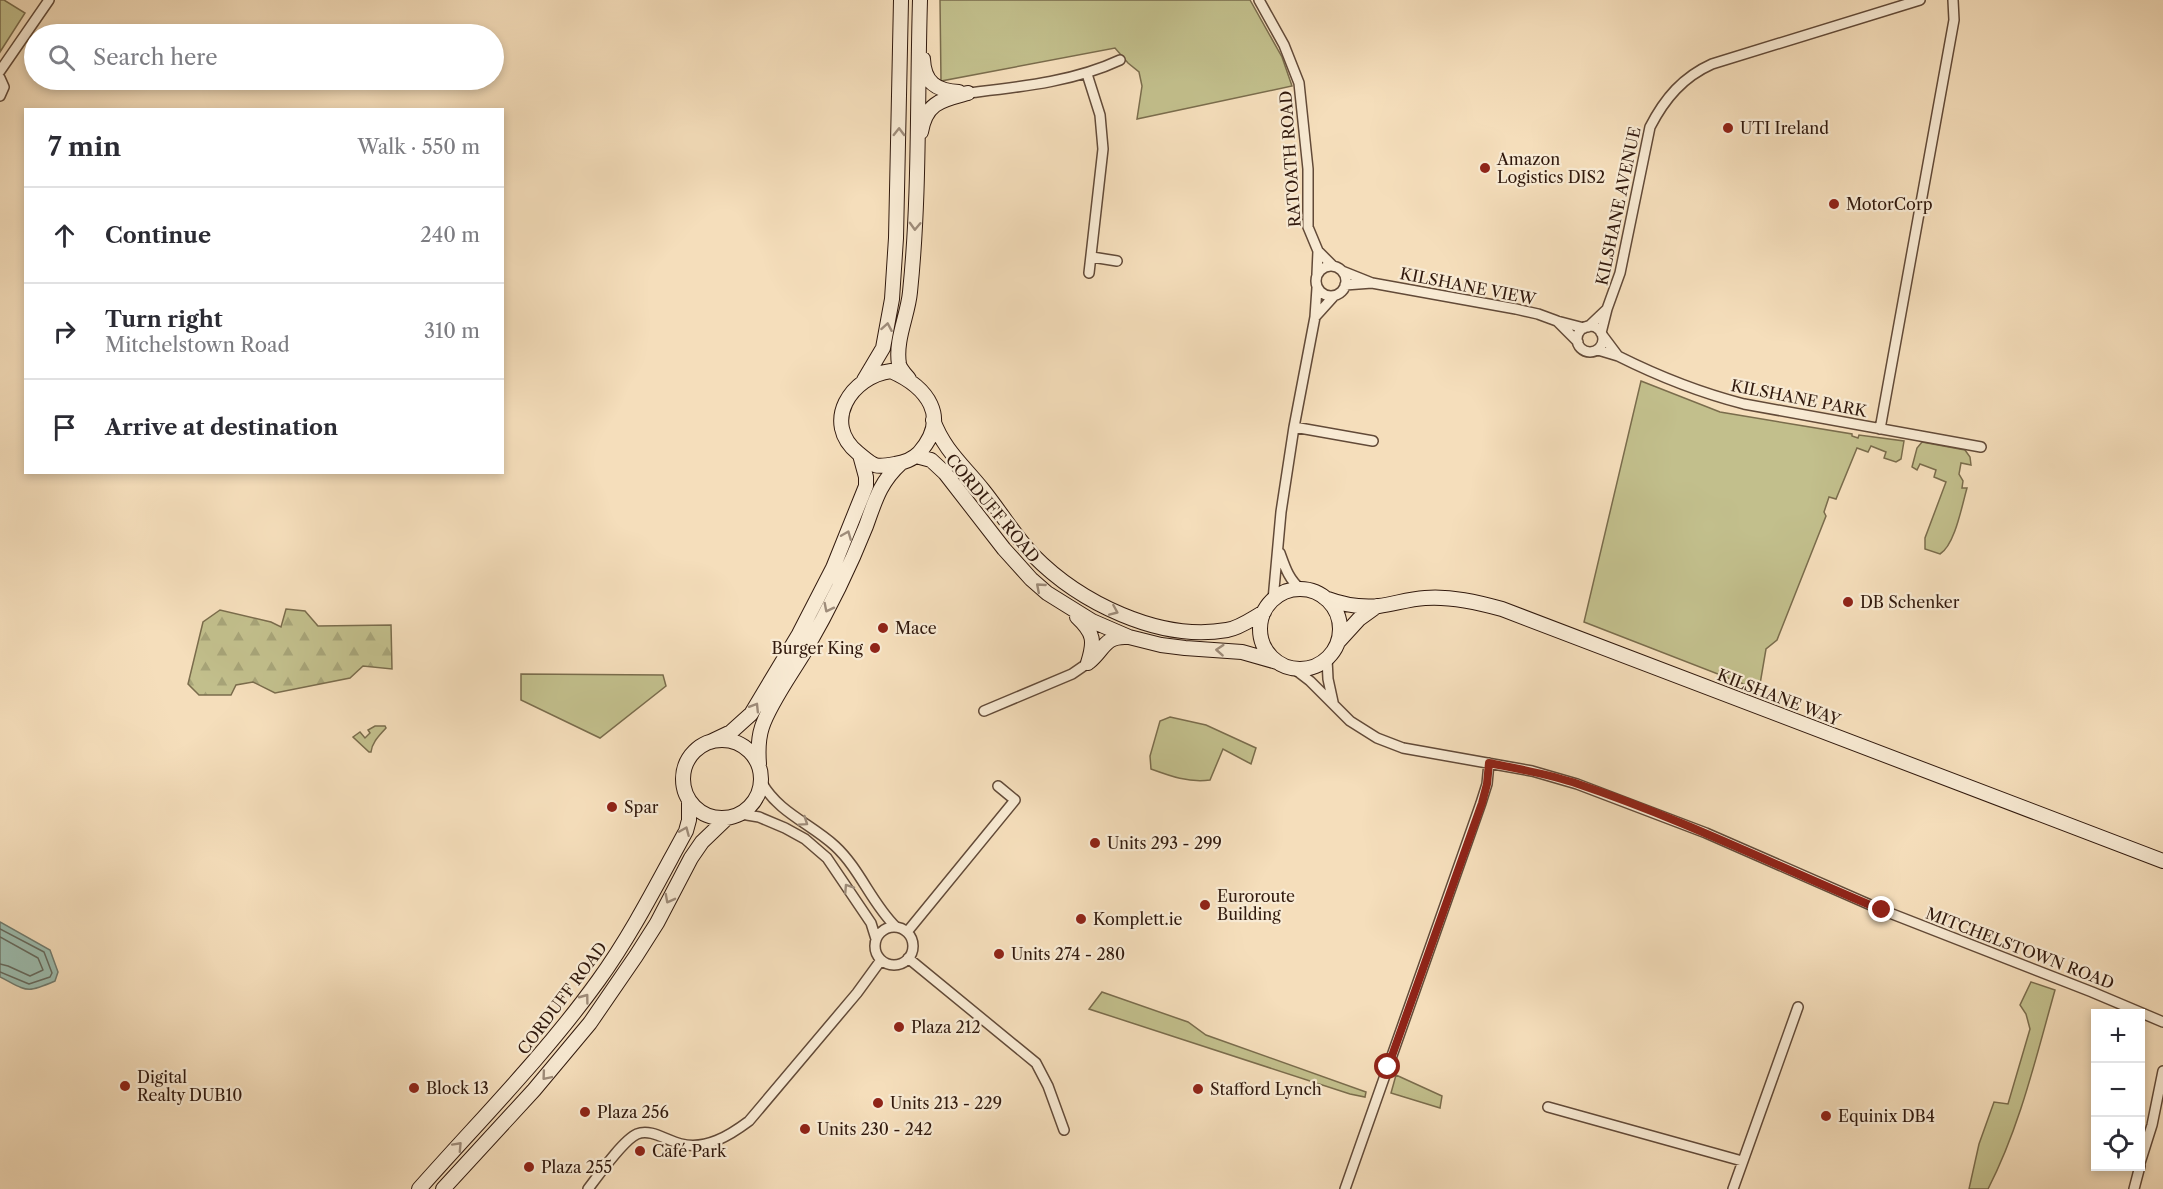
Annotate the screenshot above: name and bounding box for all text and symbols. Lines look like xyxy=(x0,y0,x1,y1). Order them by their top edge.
search box xyxy=(24,24,504,90)
icon: search xyxy=(45,41,78,74)
text: Search here xyxy=(93,44,218,71)
street label: RATOATH ROAD xyxy=(1275,90,1305,228)
place label: UTI Ireland xyxy=(1740,118,1829,138)
marker: UTI Ireland xyxy=(1721,121,1735,135)
street label: KILSHANE AVENUE xyxy=(1591,125,1645,287)
one-way arrow xyxy=(893,128,905,137)
text: 7 min xyxy=(48,131,121,163)
text: Walk · 550 m xyxy=(358,135,480,159)
place label: Amazon Logistics DIS2 xyxy=(1496,149,1605,187)
marker: Amazon Logistics DIS2 xyxy=(1478,161,1492,175)
place label: MotorCorp xyxy=(1846,194,1933,214)
marker: MotorCorp xyxy=(1827,197,1841,211)
icon: ahead xyxy=(48,219,81,252)
text: Continue xyxy=(105,222,211,249)
one-way arrow xyxy=(909,222,921,231)
text: 240 m xyxy=(420,223,480,247)
street label: KILSHANE VIEW xyxy=(1398,263,1538,309)
text: Turn right xyxy=(105,306,223,333)
icon: right xyxy=(48,315,81,348)
text: 310 m xyxy=(424,319,480,343)
one-way arrow xyxy=(880,322,893,332)
text: Mitchelstown Road xyxy=(105,333,290,357)
street label: KILSHANE PARK xyxy=(1729,375,1869,421)
icon: arrive xyxy=(48,411,81,444)
text: Arrive at destination xyxy=(105,414,338,441)
street label: CORDUFF ROAD xyxy=(942,449,1044,567)
one-way arrow xyxy=(840,531,852,542)
one-way arrow xyxy=(1036,583,1047,594)
place label: DB Schenker xyxy=(1860,592,1960,612)
marker: DB Schenker xyxy=(1841,595,1855,609)
one-way arrow xyxy=(824,601,836,612)
one-way arrow xyxy=(1108,604,1119,616)
place label: Mace xyxy=(895,618,937,638)
marker: Mace xyxy=(876,621,890,635)
place label: Burger King xyxy=(772,638,864,658)
marker: Burger King xyxy=(868,641,882,655)
one-way arrow xyxy=(1216,643,1225,656)
street label: KILSHANE WAY xyxy=(1715,664,1844,730)
one-way arrow xyxy=(747,703,759,713)
place label: Spar xyxy=(624,797,659,817)
marker: Spar xyxy=(605,800,619,814)
one-way arrow xyxy=(797,815,808,826)
one-way arrow xyxy=(678,826,690,837)
place label: Units 293 - 299 xyxy=(1107,833,1222,853)
marker: Units 293 - 299 xyxy=(1088,836,1102,850)
one-way arrow xyxy=(844,884,856,894)
place label: Euroroute Building xyxy=(1217,886,1295,924)
one-way arrow xyxy=(665,893,676,903)
route end xyxy=(1868,896,1894,922)
marker: Euroroute Building xyxy=(1198,898,1212,912)
street label: MITCHELSTOWN ROAD xyxy=(1923,903,2117,993)
place label: Komplett.ie xyxy=(1093,909,1183,929)
marker: Komplett.ie xyxy=(1074,912,1088,926)
street label: CORDUFF ROAD xyxy=(513,938,611,1058)
place label: Units 274 - 280 xyxy=(1011,944,1125,964)
marker: Units 274 - 280 xyxy=(992,947,1006,961)
one-way arrow xyxy=(578,994,589,1005)
map controls xyxy=(2091,1009,2145,1171)
button: + xyxy=(2091,1009,2145,1063)
place label: Plaza 212 xyxy=(911,1017,981,1037)
marker: Plaza 212 xyxy=(892,1020,906,1034)
route start xyxy=(1374,1053,1400,1079)
button: − xyxy=(2091,1063,2145,1117)
place label: Digital Realty DUB10 xyxy=(137,1067,242,1105)
one-way arrow xyxy=(542,1069,553,1080)
place label: Block 13 xyxy=(426,1078,489,1098)
marker: Digital Realty DUB10 xyxy=(118,1079,132,1093)
place label: Stafford Lynch xyxy=(1210,1079,1322,1099)
marker: Block 13 xyxy=(407,1081,421,1095)
marker: Stafford Lynch xyxy=(1191,1082,1205,1096)
place label: Units 213 - 229 xyxy=(890,1093,1002,1113)
marker: Units 213 - 229 xyxy=(871,1096,885,1110)
place label: Plaza 256 xyxy=(597,1102,669,1122)
marker: Plaza 256 xyxy=(578,1105,592,1119)
place label: Equinix DB4 xyxy=(1838,1106,1935,1126)
marker: Equinix DB4 xyxy=(1819,1109,1833,1123)
button: locate xyxy=(2091,1117,2145,1171)
place label: Units 230 - 242 xyxy=(817,1119,932,1139)
marker: Units 230 - 242 xyxy=(798,1122,812,1136)
place label: Café Park xyxy=(652,1141,727,1161)
one-way arrow xyxy=(451,1142,462,1152)
marker: Café Park xyxy=(633,1144,647,1158)
place label: Plaza 255 xyxy=(541,1157,612,1177)
marker: Plaza 255 xyxy=(522,1160,536,1174)

